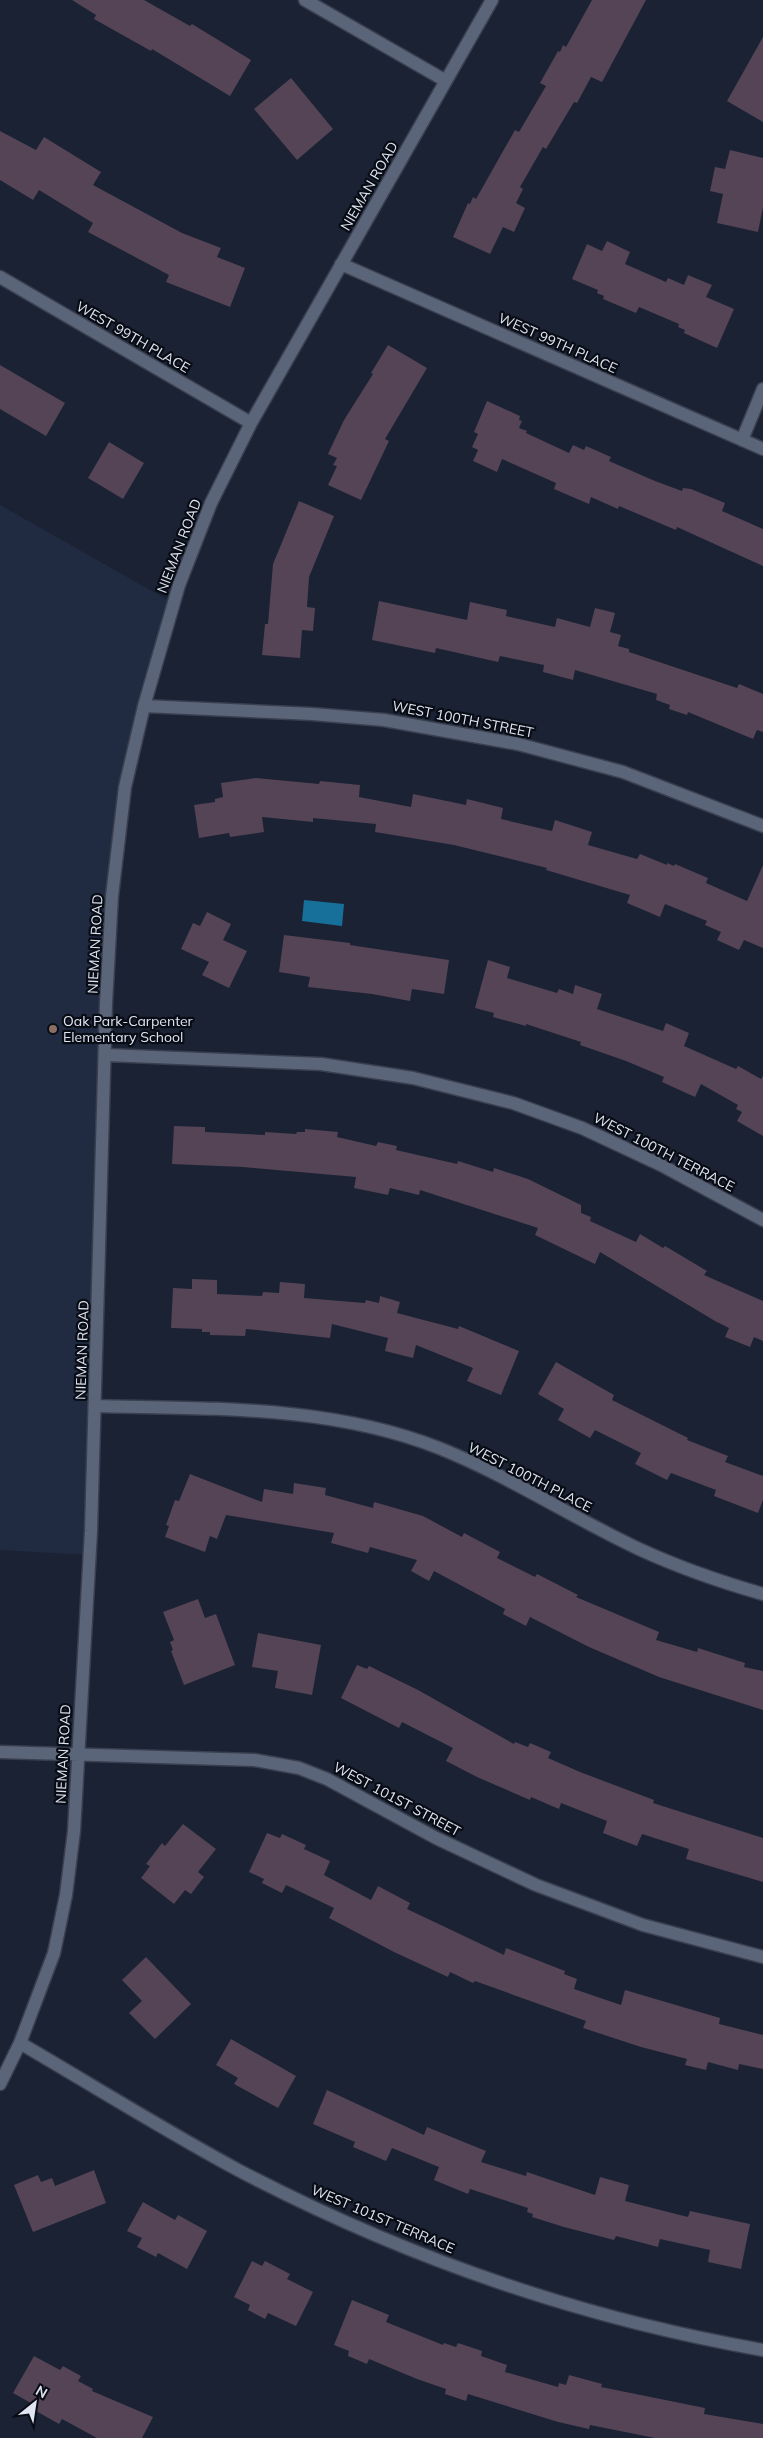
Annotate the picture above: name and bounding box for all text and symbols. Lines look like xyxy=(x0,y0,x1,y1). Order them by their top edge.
street label: NIEMAN ROAD xyxy=(336,138,402,234)
street label: WEST 99TH PLACE xyxy=(73,297,193,377)
street label: WEST 99TH PLACE xyxy=(496,309,620,377)
street label: NIEMAN ROAD xyxy=(153,496,205,596)
street label: WEST 100TH STREET xyxy=(391,696,536,742)
street label: NIEMAN ROAD xyxy=(83,894,107,994)
place label: Oak Park-Carpenter Elementary School xyxy=(63,1012,194,1046)
marker: Oak Park-Carpenter Elementary School xyxy=(47,1023,59,1035)
street label: WEST 100TH TERRACE xyxy=(590,1109,738,1195)
street label: NIEMAN ROAD xyxy=(71,1300,93,1400)
street label: WEST 100TH PLACE xyxy=(465,1438,595,1516)
street label: NIEMAN ROAD xyxy=(51,1704,75,1804)
street label: WEST 101ST STREET xyxy=(330,1758,464,1840)
street label: WEST 101ST TERRACE xyxy=(309,2181,457,2257)
north arrow xyxy=(10,2378,60,2428)
text: N xyxy=(32,2381,51,2402)

